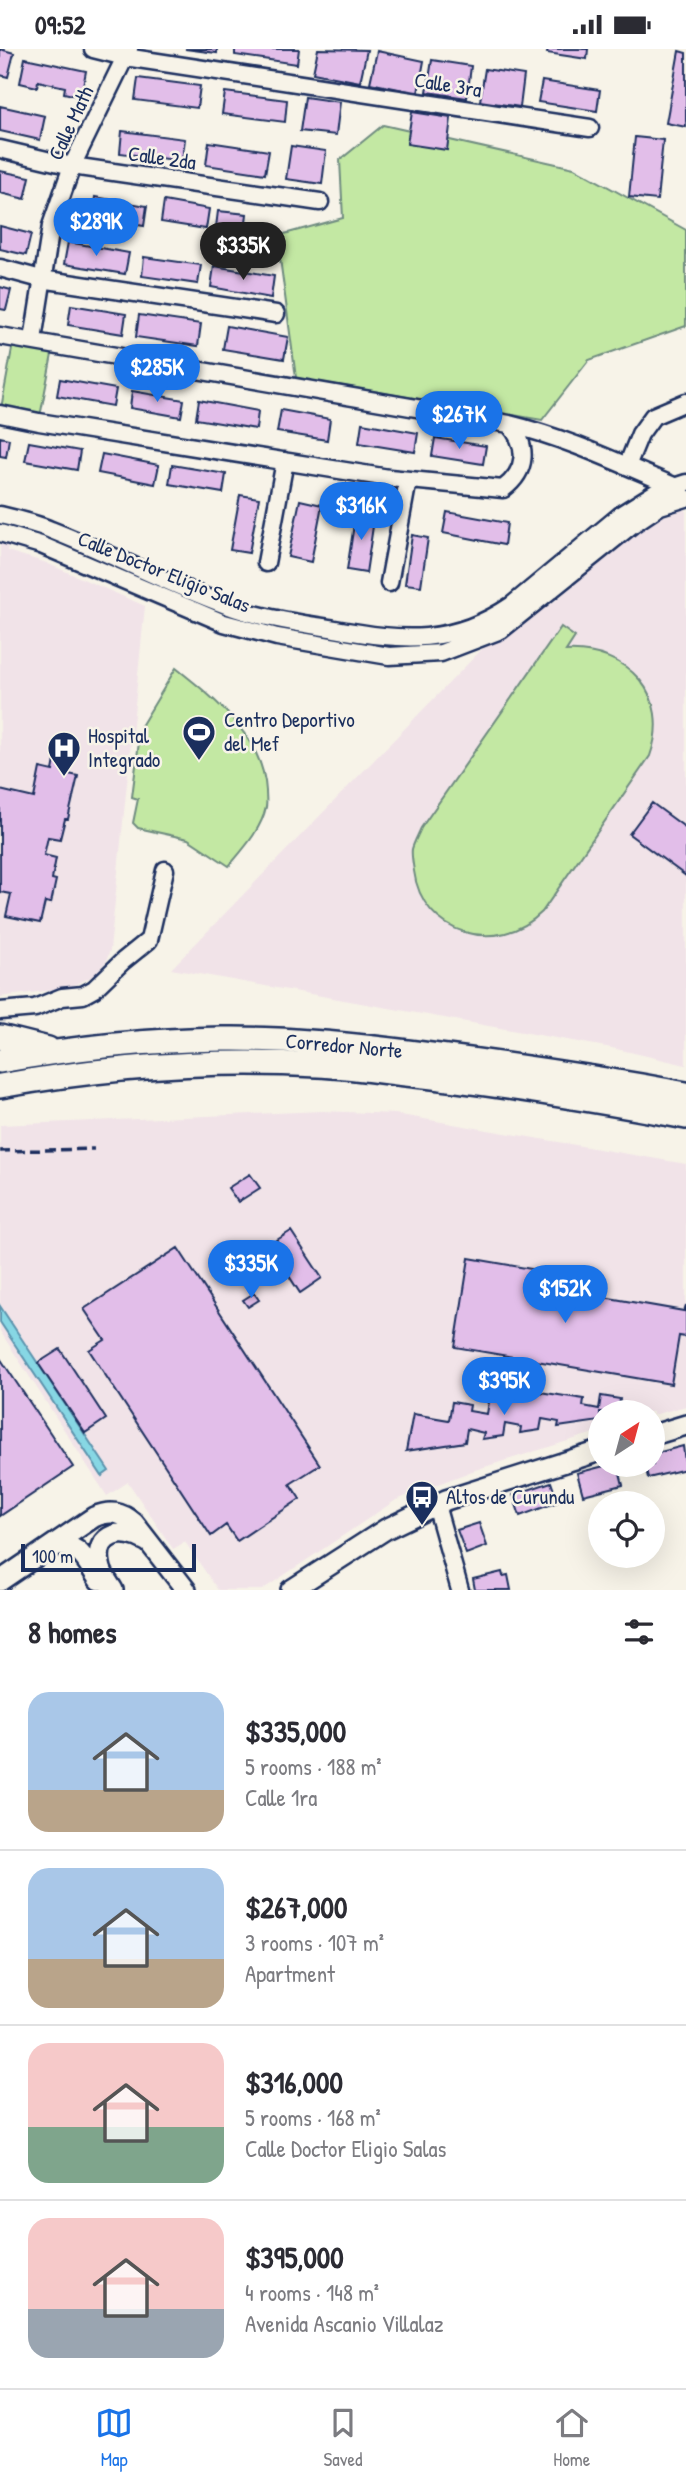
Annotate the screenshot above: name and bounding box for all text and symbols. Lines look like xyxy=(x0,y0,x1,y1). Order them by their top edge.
text: 09:52 xyxy=(35,7,85,42)
street label: Calle 3ra xyxy=(412,65,484,104)
street label: Calle Math xyxy=(41,81,100,165)
street label: Calle 2da xyxy=(126,138,198,177)
pin: $289K xyxy=(47,199,145,258)
text: $289K xyxy=(70,205,122,236)
pin: $335K xyxy=(194,223,292,282)
text: $335K xyxy=(216,229,270,260)
pin: $285K xyxy=(108,345,206,404)
text: $285K xyxy=(130,351,184,382)
pin: $267K xyxy=(410,391,508,451)
text: $267K xyxy=(431,398,487,429)
pin: $316K xyxy=(312,483,410,542)
text: $316K xyxy=(335,489,387,520)
street label: Calle Doctor Eligio Salas xyxy=(74,524,255,619)
place label: Centro Deportivo del Mef xyxy=(224,705,355,758)
sports icon: Centro Deportivo del Mef xyxy=(180,713,218,762)
place label: Hospital Integrado xyxy=(88,721,160,774)
hospital icon: Hospital Integrado xyxy=(45,729,83,778)
street label: Corredor Norte xyxy=(284,1026,404,1065)
pin: $335K xyxy=(202,1241,300,1300)
text: $335K xyxy=(224,1247,278,1278)
pin: $152K xyxy=(516,1265,614,1325)
text: $152K xyxy=(539,1272,591,1303)
pin: $395K xyxy=(455,1357,553,1417)
text: $395K xyxy=(478,1364,530,1395)
north arrow xyxy=(588,1400,665,1477)
map controls xyxy=(588,1400,665,1568)
bus stop icon: Altos de Curundu xyxy=(403,1478,441,1527)
place label: Altos de Curundu xyxy=(446,1482,575,1511)
button: locate xyxy=(588,1491,665,1568)
scale bar xyxy=(21,1541,196,1573)
text: 100 m xyxy=(32,1543,73,1569)
text: 8 homes xyxy=(28,1612,116,1652)
icon: filters xyxy=(620,1613,658,1651)
text: $335,000 xyxy=(245,1711,346,1751)
icon: home xyxy=(84,1720,168,1804)
text: 5 rooms · 188 m² xyxy=(245,1751,382,1782)
text: Calle 1ra xyxy=(245,1782,317,1813)
text: $267,000 xyxy=(245,1887,347,1927)
icon: home xyxy=(84,1896,168,1980)
text: 3 rooms · 107 m² xyxy=(245,1927,384,1958)
text: Apartment xyxy=(245,1958,335,1989)
text: $316,000 xyxy=(245,2062,343,2102)
icon: home xyxy=(84,2071,168,2155)
text: 5 rooms · 168 m² xyxy=(245,2102,381,2133)
text: Calle Doctor Eligio Salas xyxy=(245,2133,446,2164)
text: $395,000 xyxy=(245,2237,344,2277)
icon: home xyxy=(84,2246,168,2330)
text: 4 rooms · 148 m² xyxy=(245,2277,379,2308)
text: Avenida Ascanio Villalaz xyxy=(245,2308,444,2339)
tab: Map xyxy=(95,2404,133,2472)
tab: Saved xyxy=(324,2404,362,2472)
tab: Home xyxy=(553,2404,591,2472)

